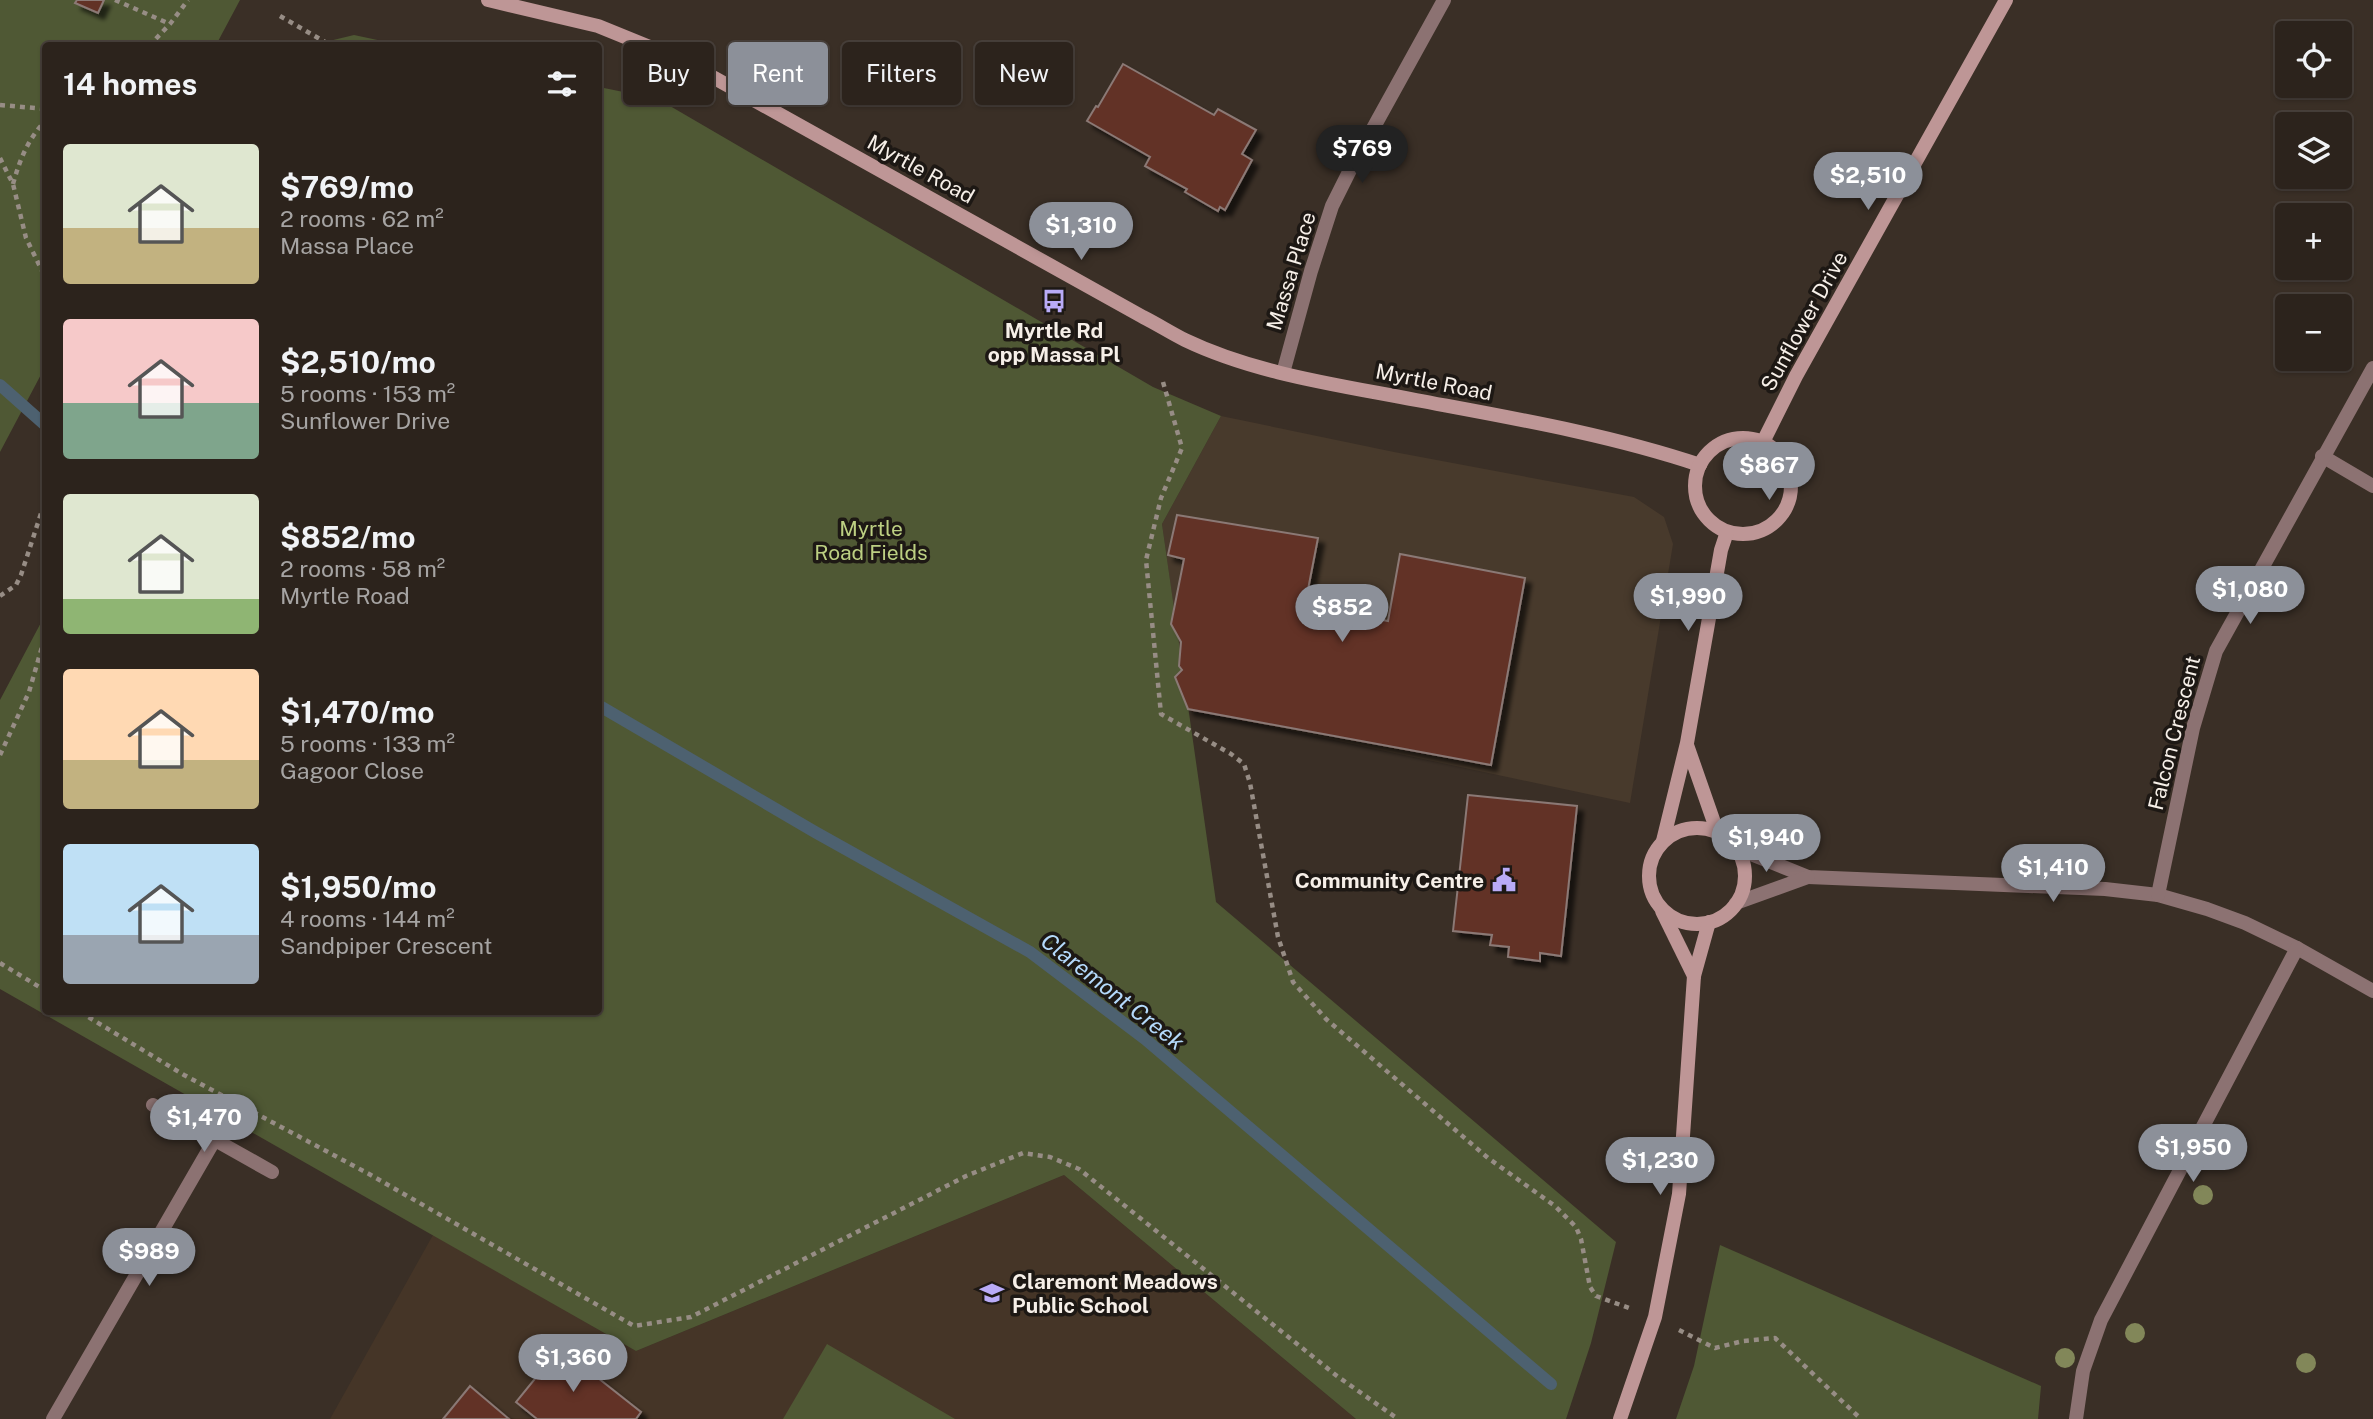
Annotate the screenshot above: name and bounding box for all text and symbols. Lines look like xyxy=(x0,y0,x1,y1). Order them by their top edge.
map controls xyxy=(2275,21,2352,371)
button: locate xyxy=(2275,21,2352,98)
chip: Buy xyxy=(623,42,714,105)
chip: Rent xyxy=(728,42,828,105)
chip: Filters xyxy=(842,42,961,105)
chip: New xyxy=(975,42,1073,105)
icon: filters xyxy=(543,65,581,103)
text: 14 homes xyxy=(63,66,197,102)
button: layers xyxy=(2275,112,2352,189)
pin: $769 xyxy=(1321,125,1403,185)
street label: Myrtle Road xyxy=(863,129,979,209)
text: $769 xyxy=(1332,134,1392,161)
pin: $2,510 xyxy=(1811,152,1925,212)
text: $2,510 xyxy=(1830,161,1906,188)
text: $769/mo xyxy=(280,169,414,205)
icon: home xyxy=(119,172,203,256)
pin: $1,310 xyxy=(1024,202,1138,262)
button: + xyxy=(2275,203,2352,280)
text: 2 rooms · 62 m² xyxy=(280,205,444,232)
street label: Massa Place xyxy=(1261,209,1321,333)
text: $1,310 xyxy=(1045,211,1117,238)
text: Massa Place xyxy=(280,232,414,259)
street label: Sunflower Drive xyxy=(1755,247,1853,395)
bus stop icon: Myrtle Rd opp Massa Pl xyxy=(1040,287,1068,315)
button: − xyxy=(2275,294,2352,371)
place label: Myrtle Rd opp Massa Pl xyxy=(988,318,1120,367)
text: $2,510/mo xyxy=(280,344,436,380)
icon: home xyxy=(119,347,203,431)
street label: Myrtle Road xyxy=(1374,358,1494,406)
text: 5 rooms · 153 m² xyxy=(280,380,455,407)
text: Sunflower Drive xyxy=(280,407,450,434)
pin: $867 xyxy=(1728,442,1810,502)
text: $867 xyxy=(1739,451,1799,478)
park label: Myrtle Road Fields xyxy=(814,516,928,565)
text: $852/mo xyxy=(280,519,415,555)
icon: home xyxy=(119,522,203,606)
text: 2 rooms · 58 m² xyxy=(280,555,445,582)
pin: $1,080 xyxy=(2193,566,2307,626)
pin: $1,990 xyxy=(1631,574,1745,633)
text: $1,080 xyxy=(2212,575,2288,602)
text: Myrtle Road xyxy=(280,582,410,609)
text: $1,990 xyxy=(1650,582,1726,609)
pin: $852 xyxy=(1301,584,1383,644)
text: $852 xyxy=(1311,593,1373,620)
street label: Falcon Crescent xyxy=(2143,653,2205,813)
text: $1,470/mo xyxy=(280,694,435,730)
icon: home xyxy=(119,697,203,781)
text: 5 rooms · 133 m² xyxy=(280,730,455,757)
text: Gagoor Close xyxy=(280,757,424,784)
pin: $1,940 xyxy=(1709,814,1823,874)
text: $1,940 xyxy=(1728,823,1804,850)
pin: $1,410 xyxy=(1996,844,2110,904)
text: $1,410 xyxy=(2017,853,2089,880)
public building icon: Community Centre xyxy=(1490,866,1518,894)
place label: Community Centre xyxy=(1295,868,1484,893)
text: $1,950/mo xyxy=(280,869,436,905)
icon: home xyxy=(119,872,203,956)
text: 4 rooms · 144 m² xyxy=(280,905,455,932)
water label: Claremont Creek xyxy=(1036,927,1191,1056)
text: Sandpiper Crescent xyxy=(280,932,492,959)
pin: $1,470 xyxy=(147,1094,261,1154)
text: $1,470 xyxy=(166,1103,242,1130)
pin: $1,950 xyxy=(2136,1124,2250,1184)
text: $1,950 xyxy=(2154,1133,2232,1160)
pin: $1,230 xyxy=(1603,1138,1717,1197)
text: $1,230 xyxy=(1622,1146,1698,1173)
pin: $989 xyxy=(108,1228,190,1288)
text: $989 xyxy=(118,1237,180,1264)
place label: Claremont Meadows Public School xyxy=(1012,1269,1218,1318)
school or university icon: Claremont Meadows Public School xyxy=(978,1279,1006,1307)
pin: $1,360 xyxy=(516,1334,630,1394)
text: $1,360 xyxy=(534,1343,612,1370)

